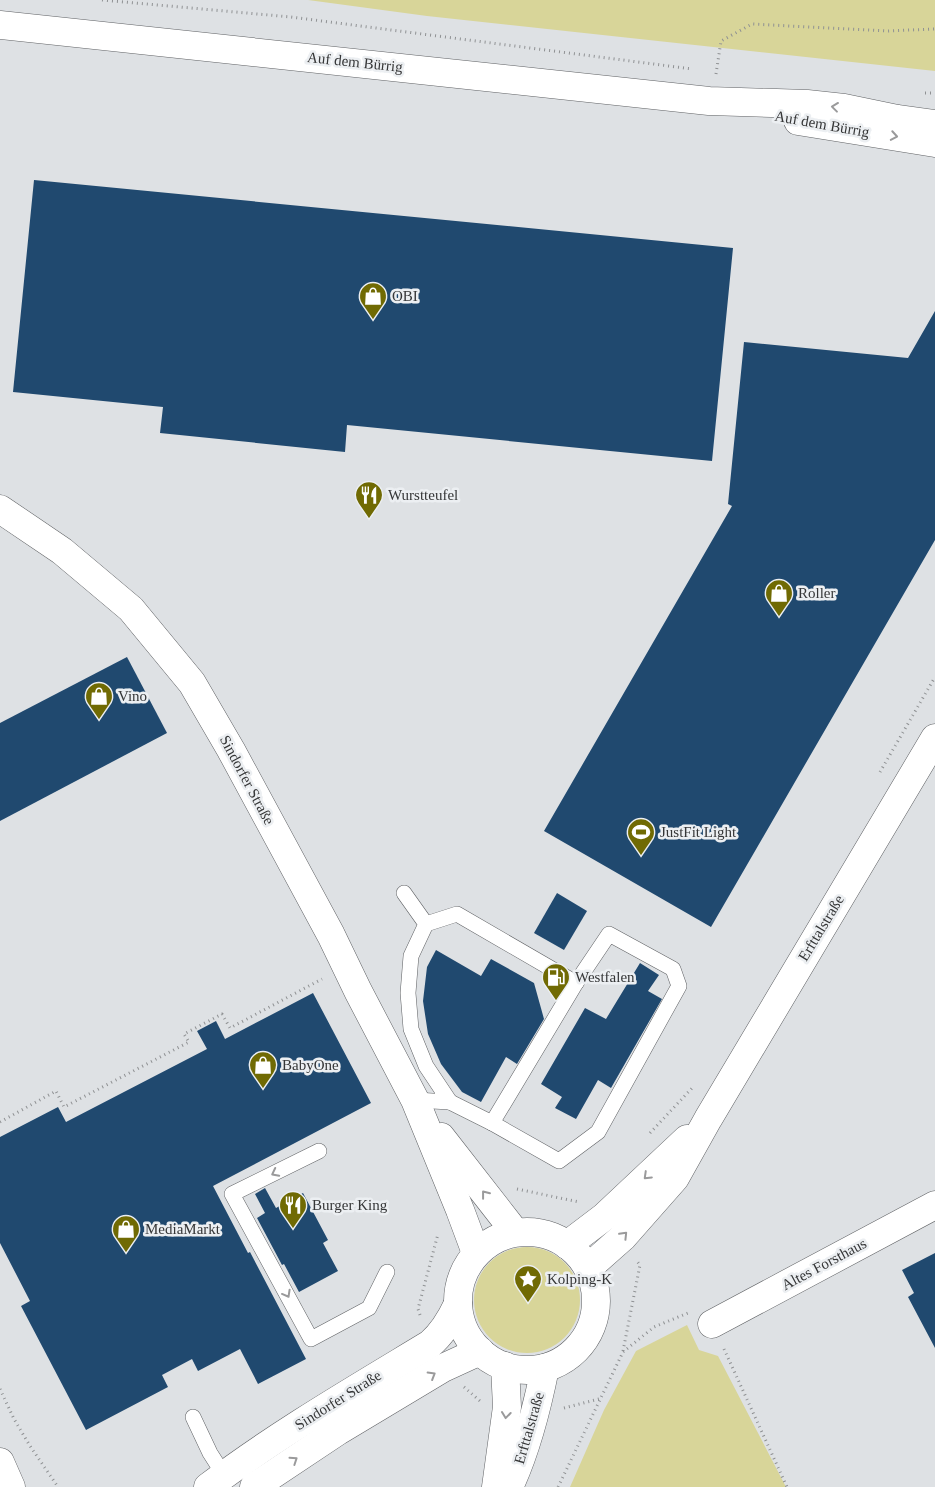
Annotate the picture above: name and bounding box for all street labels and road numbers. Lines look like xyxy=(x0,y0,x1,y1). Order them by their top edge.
street label: Auf dem Bürrig xyxy=(307,49,404,75)
street label: Auf dem Bürrig xyxy=(773,108,871,140)
street label: Sindorfer Straße xyxy=(217,733,277,828)
street label: Erfttalstraße xyxy=(795,892,847,964)
street label: Altes Forsthaus xyxy=(779,1235,869,1293)
street label: Sindorfer Straße xyxy=(292,1367,384,1433)
street label: Erfttalstraße xyxy=(511,1390,547,1466)

